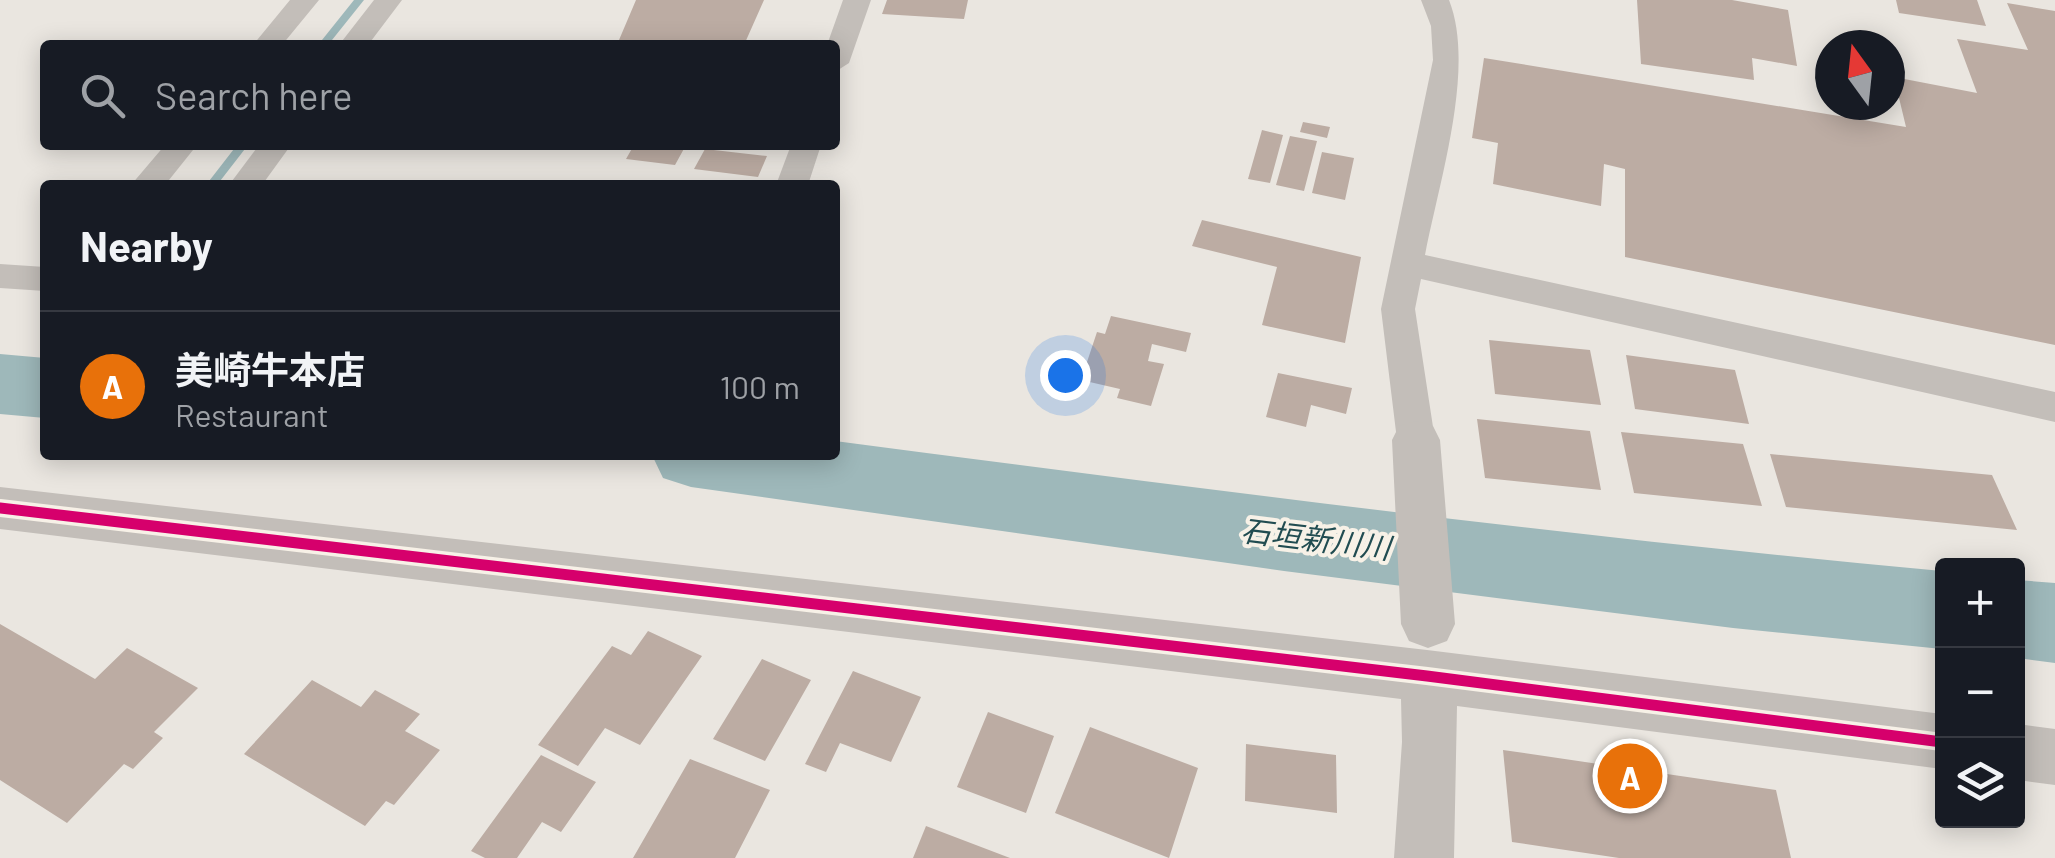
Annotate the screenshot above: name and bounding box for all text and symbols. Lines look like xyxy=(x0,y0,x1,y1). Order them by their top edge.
north arrow xyxy=(1815,30,1905,120)
search box xyxy=(40,40,840,150)
icon: search xyxy=(75,68,130,123)
text: Search here xyxy=(155,72,353,118)
text: Nearby xyxy=(80,220,213,270)
text: 美崎牛本店 xyxy=(175,346,365,392)
your location xyxy=(1040,350,1091,401)
text: A xyxy=(102,367,123,405)
text: 100 m xyxy=(720,367,800,405)
text: Restaurant xyxy=(175,395,329,433)
water label: 石垣新川川 xyxy=(1239,511,1396,565)
map controls xyxy=(1935,558,2025,828)
button: + xyxy=(1935,558,2025,648)
button: − xyxy=(1935,648,2025,738)
pin: A xyxy=(1598,738,1662,814)
button: layers xyxy=(1935,738,2025,828)

